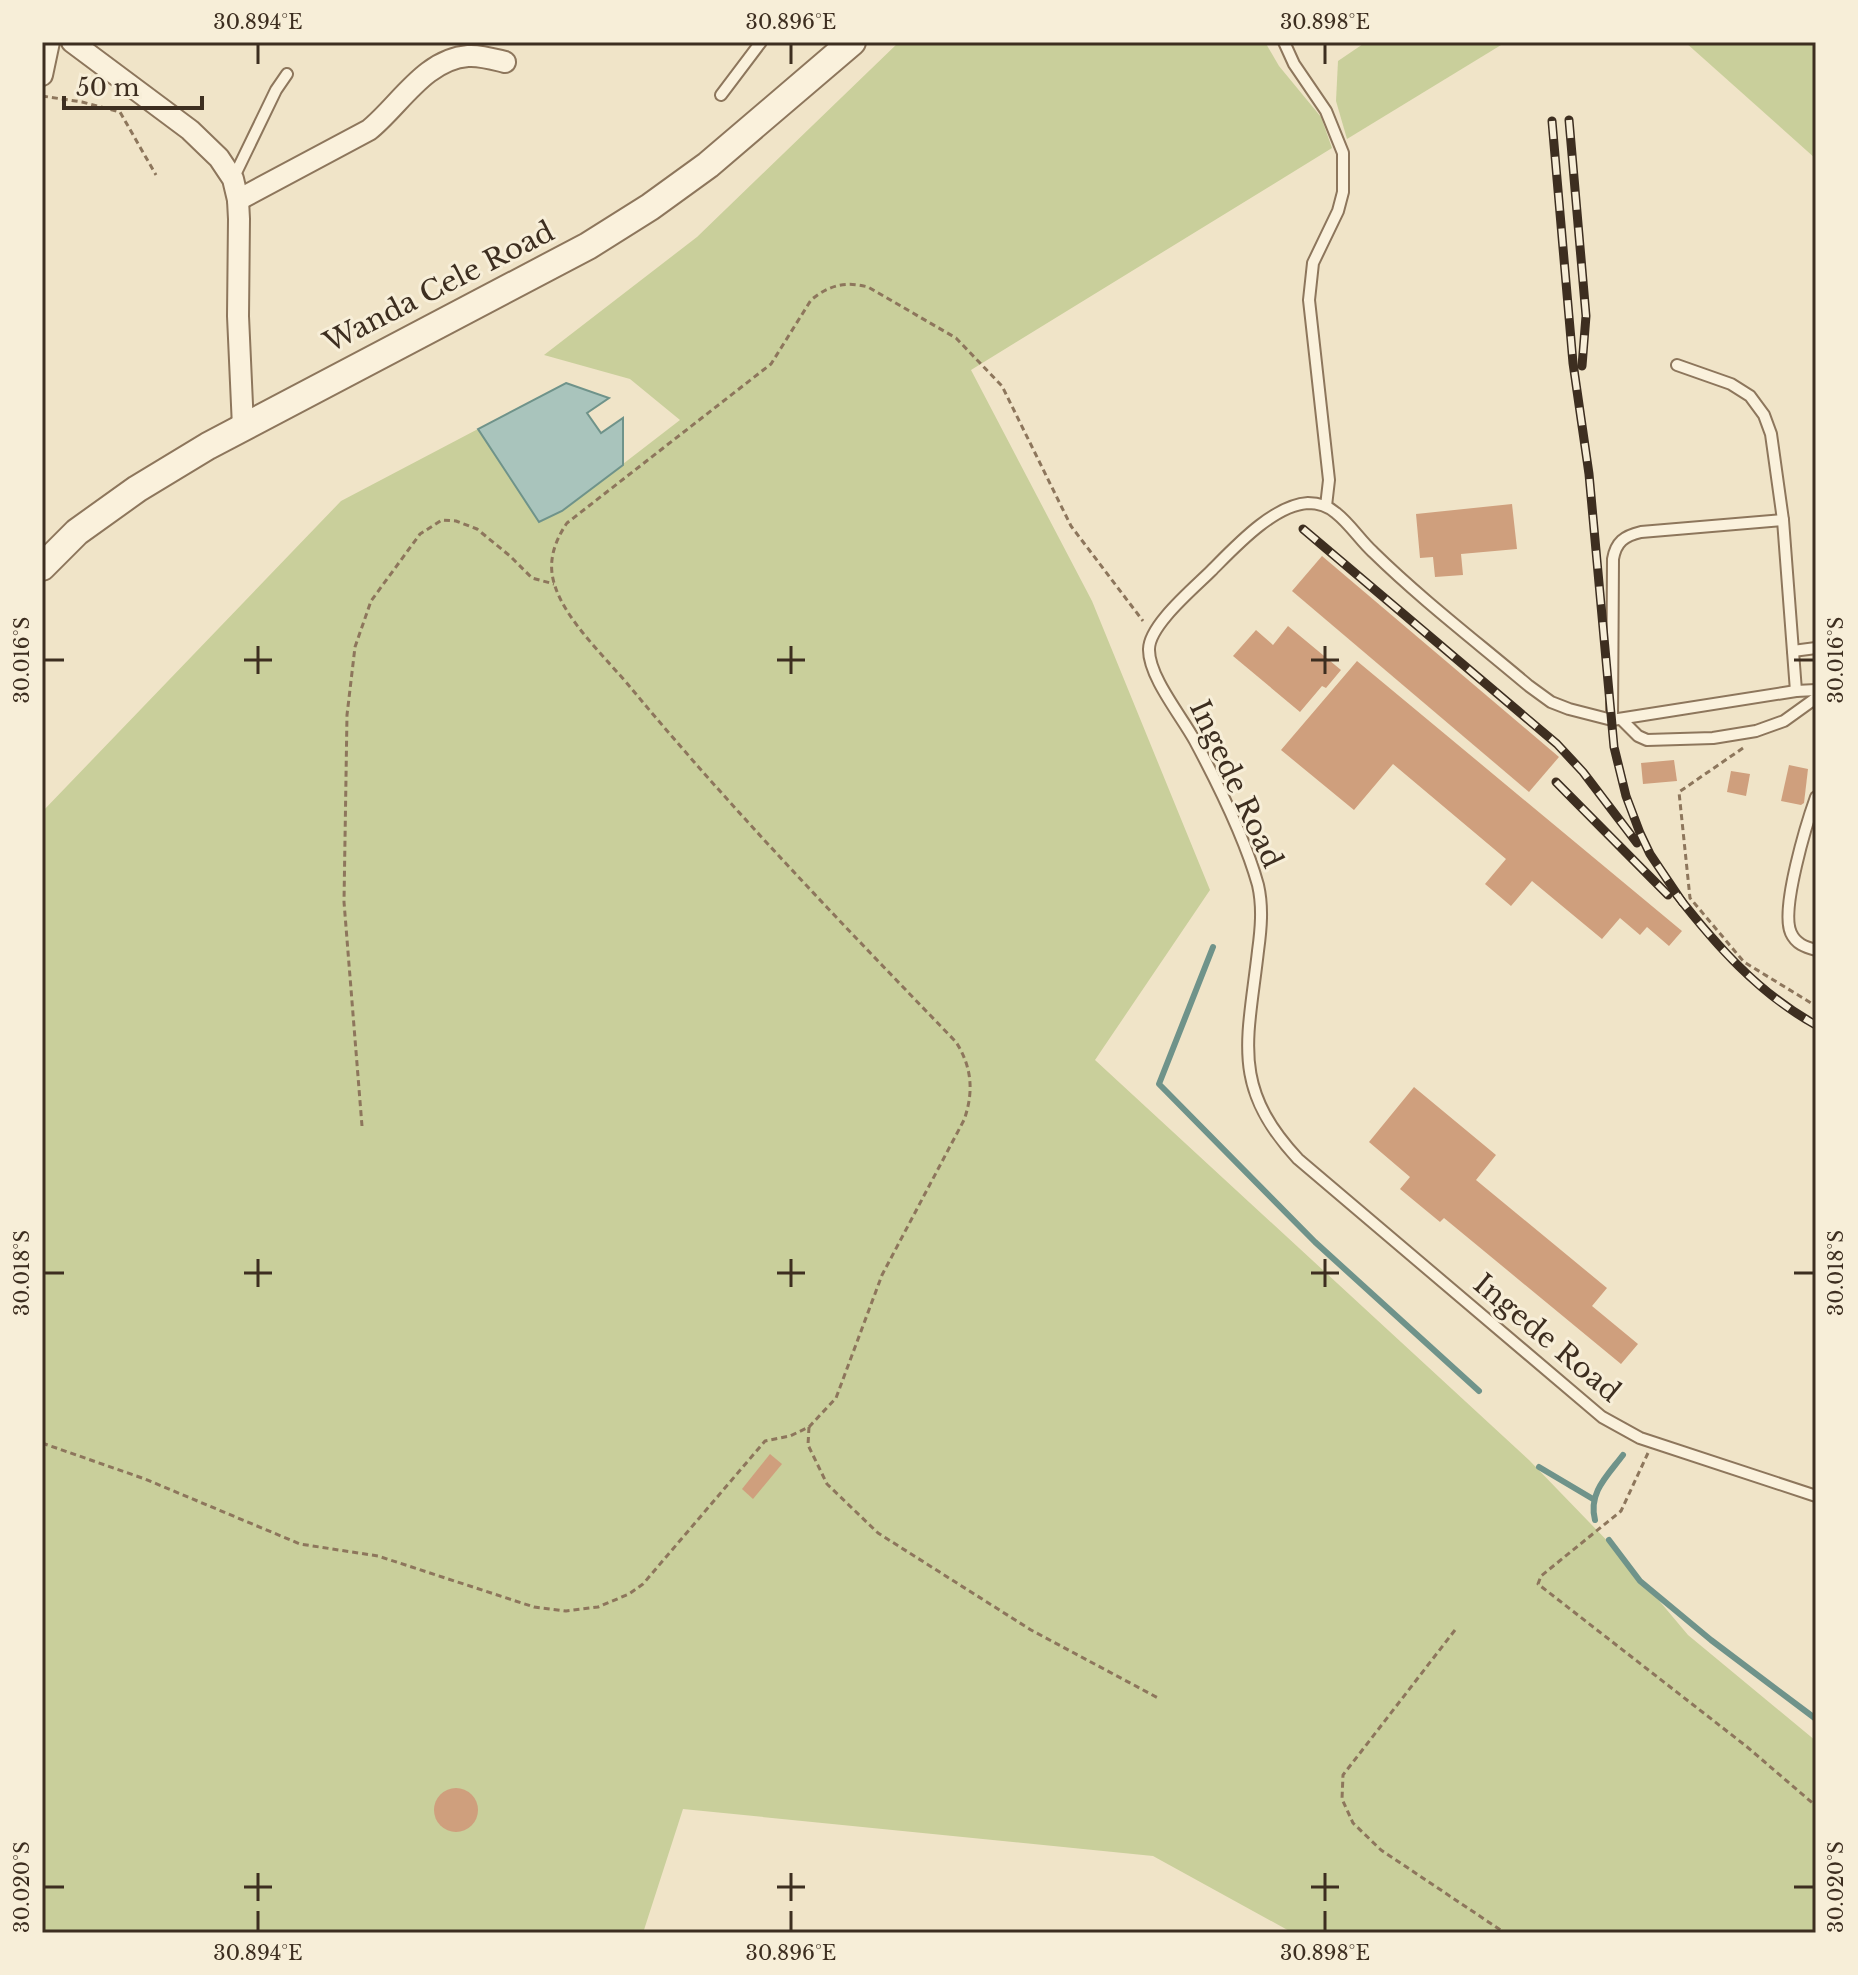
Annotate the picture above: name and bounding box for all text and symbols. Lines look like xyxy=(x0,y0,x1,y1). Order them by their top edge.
text: 30.894°E xyxy=(213,10,303,34)
text: 30.896°E xyxy=(746,10,836,34)
text: 30.898°E xyxy=(1280,10,1370,34)
scale bar xyxy=(64,60,202,110)
text: 50 m xyxy=(76,73,140,102)
street label: Wanda Cele Road xyxy=(317,214,560,361)
text: 30.016°S xyxy=(10,617,34,703)
text: 30.016°S xyxy=(1824,617,1848,703)
street label: Ingede Road xyxy=(1182,695,1290,874)
text: 30.018°S xyxy=(10,1230,34,1316)
text: 30.018°S xyxy=(1824,1230,1848,1316)
street label: Ingede Road xyxy=(1466,1266,1628,1410)
text: 30.020°S xyxy=(10,1841,34,1933)
text: 30.020°S xyxy=(1824,1841,1848,1933)
text: 30.894°E xyxy=(213,1941,303,1965)
text: 30.896°E xyxy=(746,1941,836,1965)
text: 30.898°E xyxy=(1280,1941,1370,1965)

